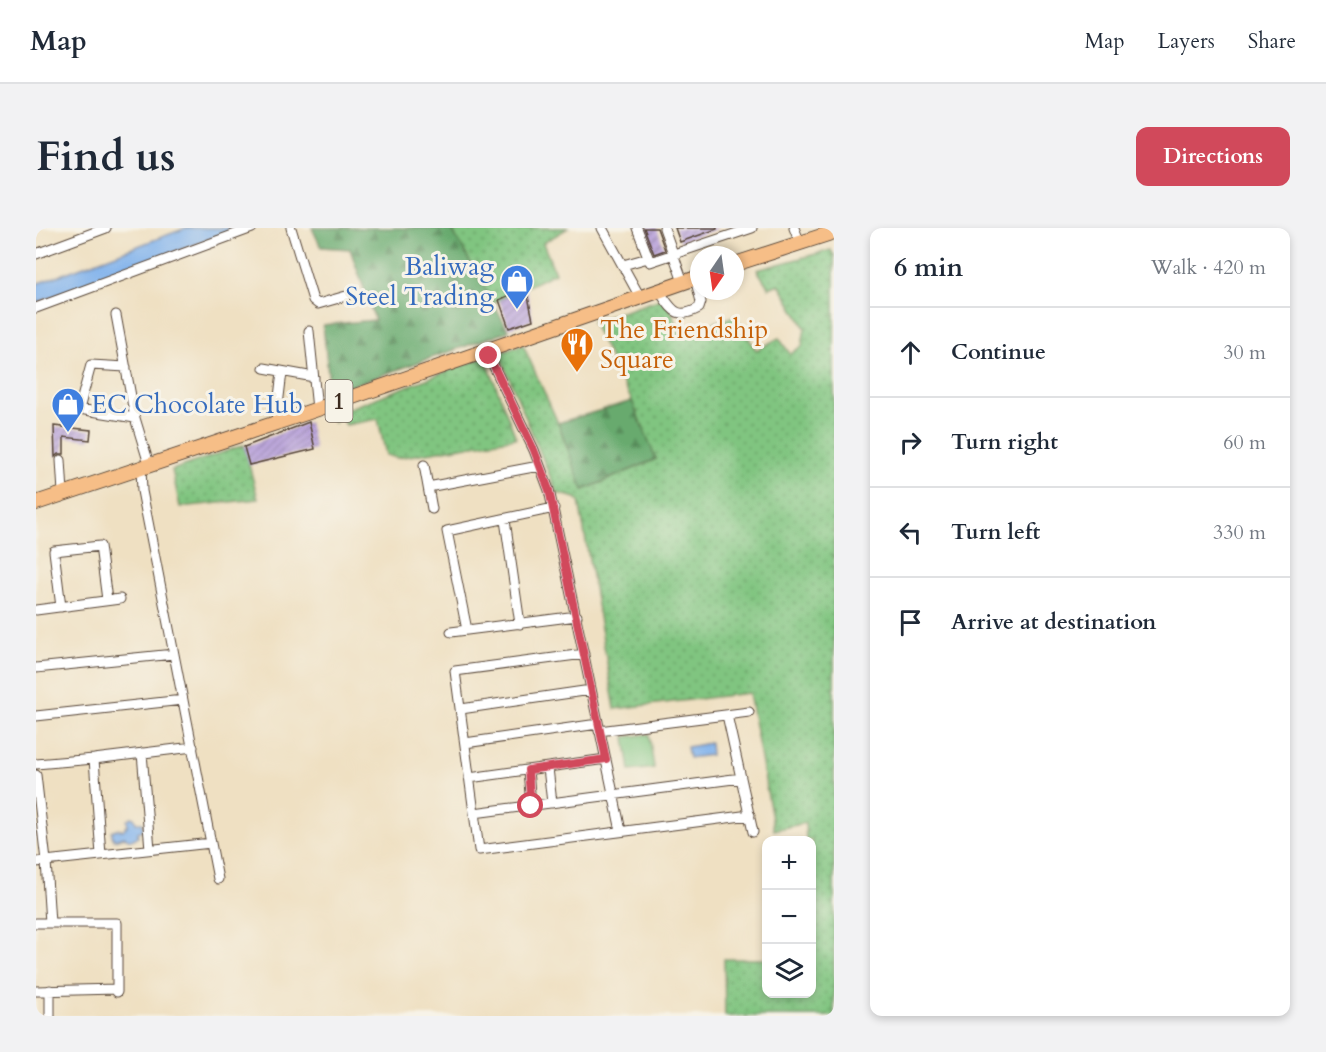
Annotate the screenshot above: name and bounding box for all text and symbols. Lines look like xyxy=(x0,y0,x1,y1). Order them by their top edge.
text: Map xyxy=(30,22,87,60)
text: Map xyxy=(1085,27,1125,56)
text: Layers xyxy=(1158,27,1215,56)
text: Share xyxy=(1248,27,1296,56)
button: Directions xyxy=(1136,127,1290,186)
text: Find us xyxy=(36,128,176,185)
north arrow xyxy=(690,246,744,300)
place label: Baliwag Steel Trading xyxy=(345,249,494,314)
text: 6 min xyxy=(894,250,963,285)
text: Walk · 420 m xyxy=(1151,254,1266,281)
shop icon: Baliwag Steel Trading xyxy=(499,263,535,310)
place label: The Friendship Square xyxy=(600,312,768,377)
restaurant icon: The Friendship Square xyxy=(559,326,595,373)
icon: ahead xyxy=(894,336,927,369)
text: Continue xyxy=(951,337,1046,367)
text: 30 m xyxy=(1223,339,1266,366)
route end xyxy=(475,342,501,368)
road number: 1 xyxy=(326,380,352,422)
shop icon: EC Chocolate Hub xyxy=(50,386,86,433)
place label: EC Chocolate Hub xyxy=(91,387,303,422)
icon: right xyxy=(894,426,927,459)
text: Turn right xyxy=(951,427,1058,457)
text: 60 m xyxy=(1223,429,1266,456)
icon: left xyxy=(894,516,927,549)
text: Turn left xyxy=(951,517,1040,547)
text: 330 m xyxy=(1213,519,1266,546)
icon: arrive xyxy=(894,606,927,639)
text: Arrive at destination xyxy=(951,607,1156,637)
route start xyxy=(517,792,543,818)
map controls xyxy=(762,836,816,998)
button: + xyxy=(762,836,816,890)
button: − xyxy=(762,890,816,944)
button: layers xyxy=(762,944,816,998)

